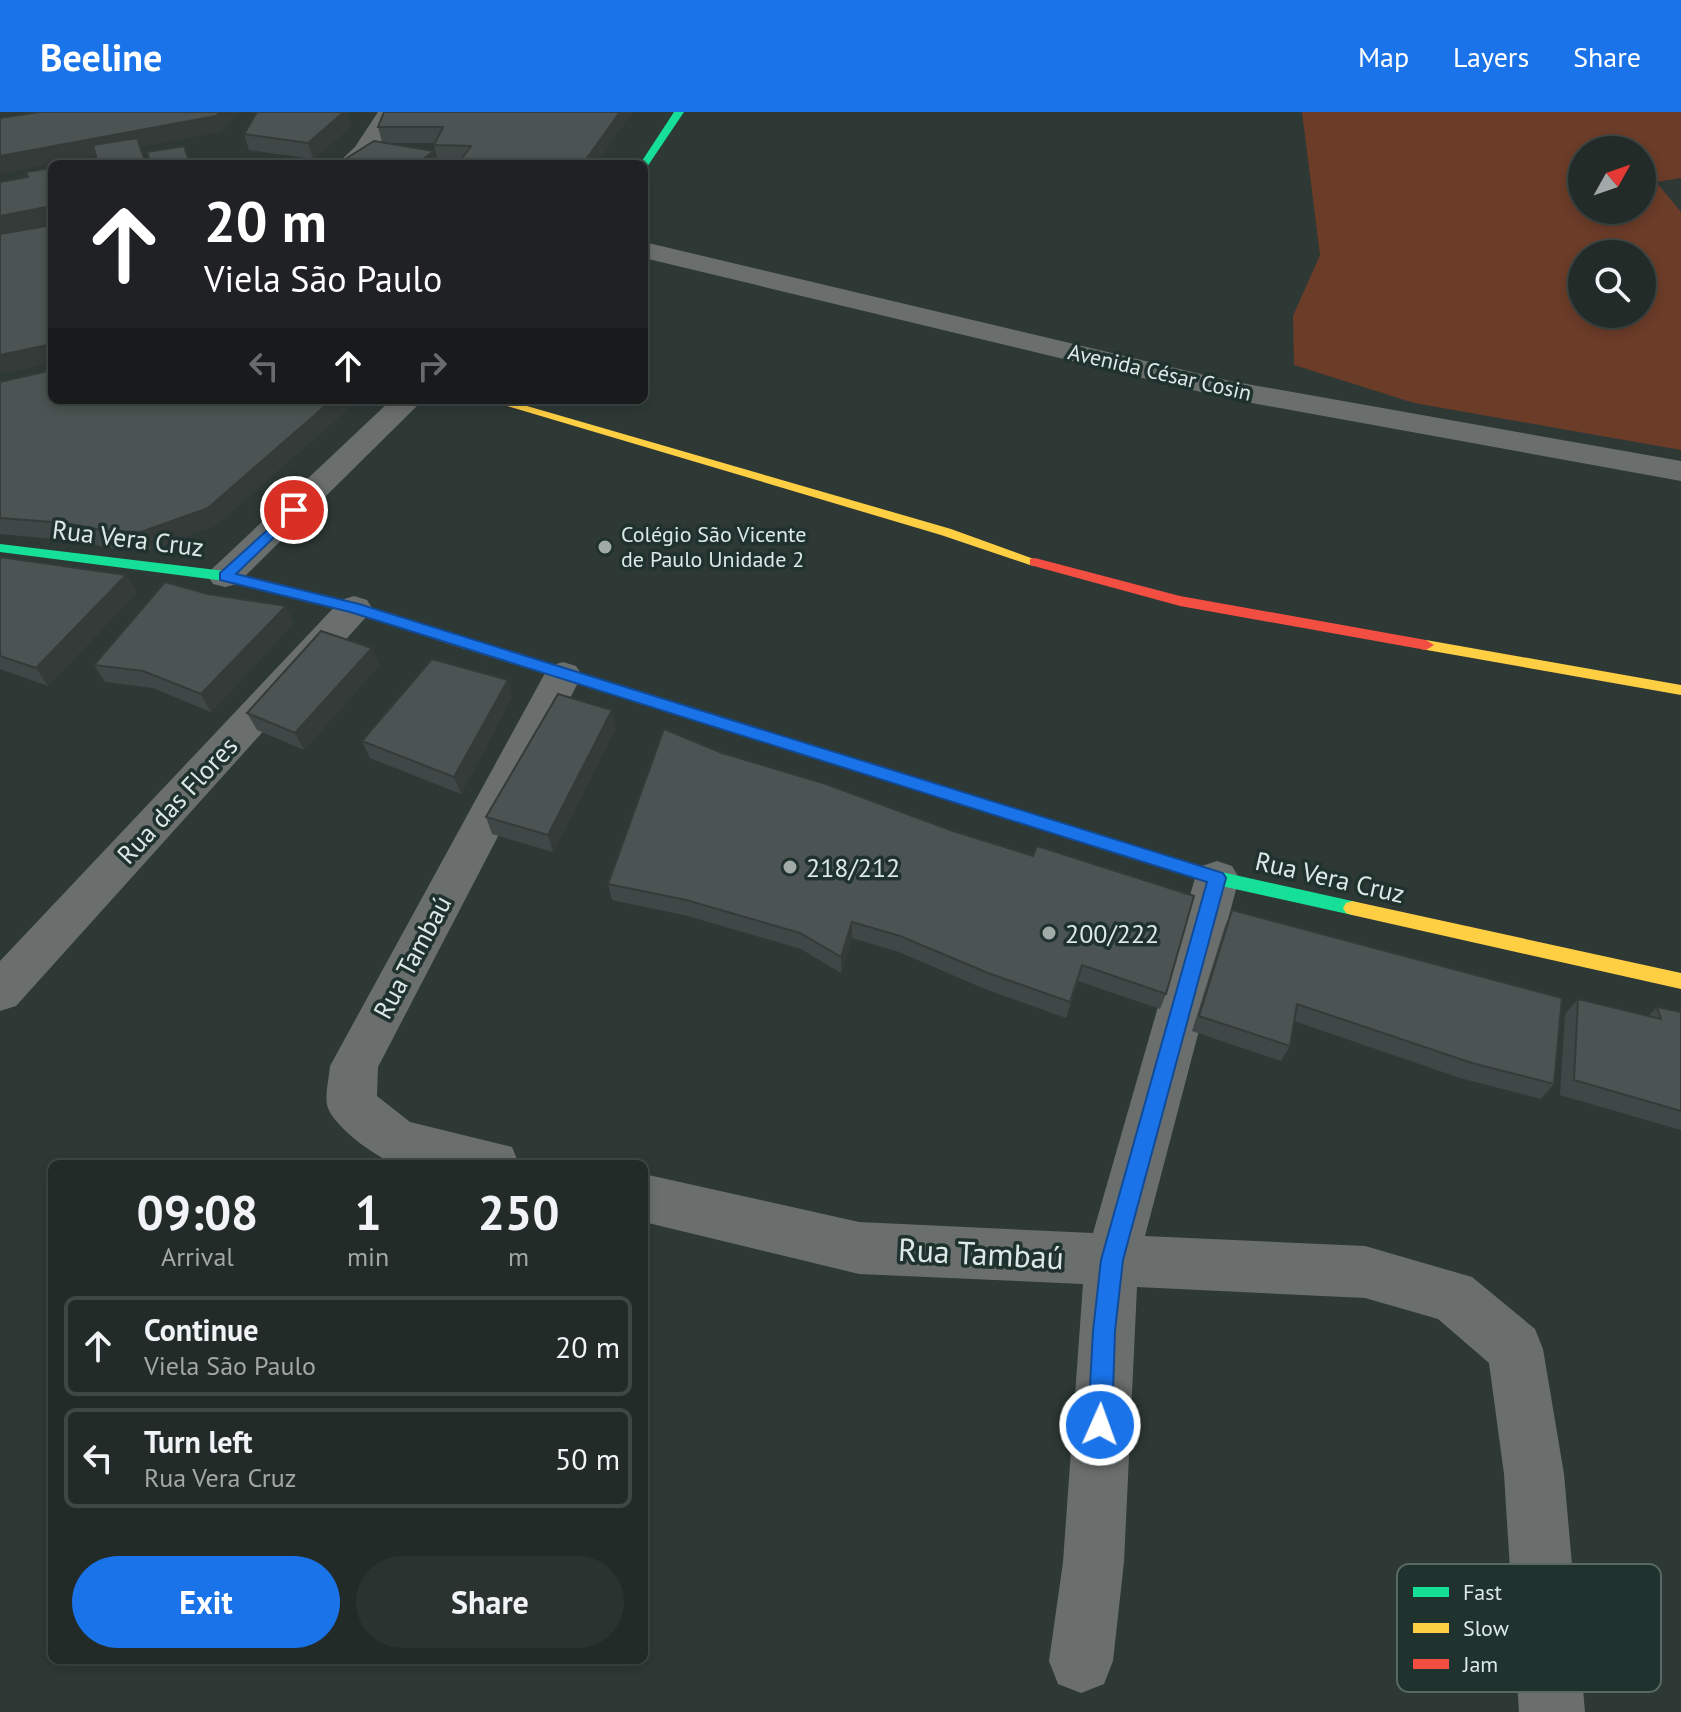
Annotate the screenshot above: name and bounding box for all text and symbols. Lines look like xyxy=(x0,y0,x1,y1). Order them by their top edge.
text: Beeline xyxy=(40,32,162,81)
text: Map xyxy=(1358,38,1409,75)
text: Layers xyxy=(1453,38,1529,75)
text: Share xyxy=(1573,38,1641,75)
north arrow xyxy=(1568,136,1656,224)
map controls xyxy=(1568,136,1656,328)
text: 20 m xyxy=(204,185,327,257)
icon: ahead xyxy=(72,192,176,296)
button: search xyxy=(1568,240,1656,328)
text: Viela São Paulo xyxy=(204,255,442,302)
street label: Avenida César Cosin xyxy=(1066,337,1254,407)
icon: left xyxy=(242,344,286,388)
icon: ahead xyxy=(326,344,370,388)
icon: right xyxy=(410,344,454,388)
pin xyxy=(260,476,328,544)
icon: arrive xyxy=(272,488,316,532)
street label: Rua Vera Cruz xyxy=(50,512,206,564)
place label: Colégio São Vicente de Paulo Unidade 2 xyxy=(621,520,806,573)
marker: Colégio São Vicente de Paulo Unidade 2 xyxy=(596,538,614,556)
street label: Rua das Flores xyxy=(110,730,244,870)
street label: Rua Vera Cruz xyxy=(1252,844,1408,910)
place label: 218/212 xyxy=(806,851,900,884)
marker: 218/212 xyxy=(781,858,799,876)
street label: Rua Tambaú xyxy=(366,890,458,1024)
place label: 200/222 xyxy=(1065,917,1159,950)
marker: 200/222 xyxy=(1040,924,1058,942)
text: 09:08 xyxy=(137,1181,258,1243)
text: 1 xyxy=(354,1181,382,1243)
text: 250 xyxy=(478,1181,559,1243)
street label: Rua Tambaú xyxy=(897,1228,1065,1278)
text: Arrival xyxy=(161,1240,234,1273)
text: min xyxy=(347,1240,389,1273)
text: m xyxy=(508,1240,529,1273)
text: Continue xyxy=(144,1310,258,1349)
icon: ahead xyxy=(76,1324,120,1368)
text: 20 m xyxy=(555,1327,620,1366)
text: Viela São Paulo xyxy=(144,1349,316,1382)
position arrow xyxy=(1058,1383,1142,1467)
text: Turn left xyxy=(144,1422,252,1461)
icon: left xyxy=(76,1436,120,1480)
text: 50 m xyxy=(555,1439,620,1478)
text: Rua Vera Cruz xyxy=(144,1461,296,1494)
button: Exit xyxy=(72,1556,340,1648)
button: Share xyxy=(356,1556,624,1648)
legend xyxy=(1397,1564,1661,1692)
text: Fast xyxy=(1463,1578,1503,1606)
text: Slow xyxy=(1463,1614,1509,1642)
text: Jam xyxy=(1462,1650,1498,1678)

